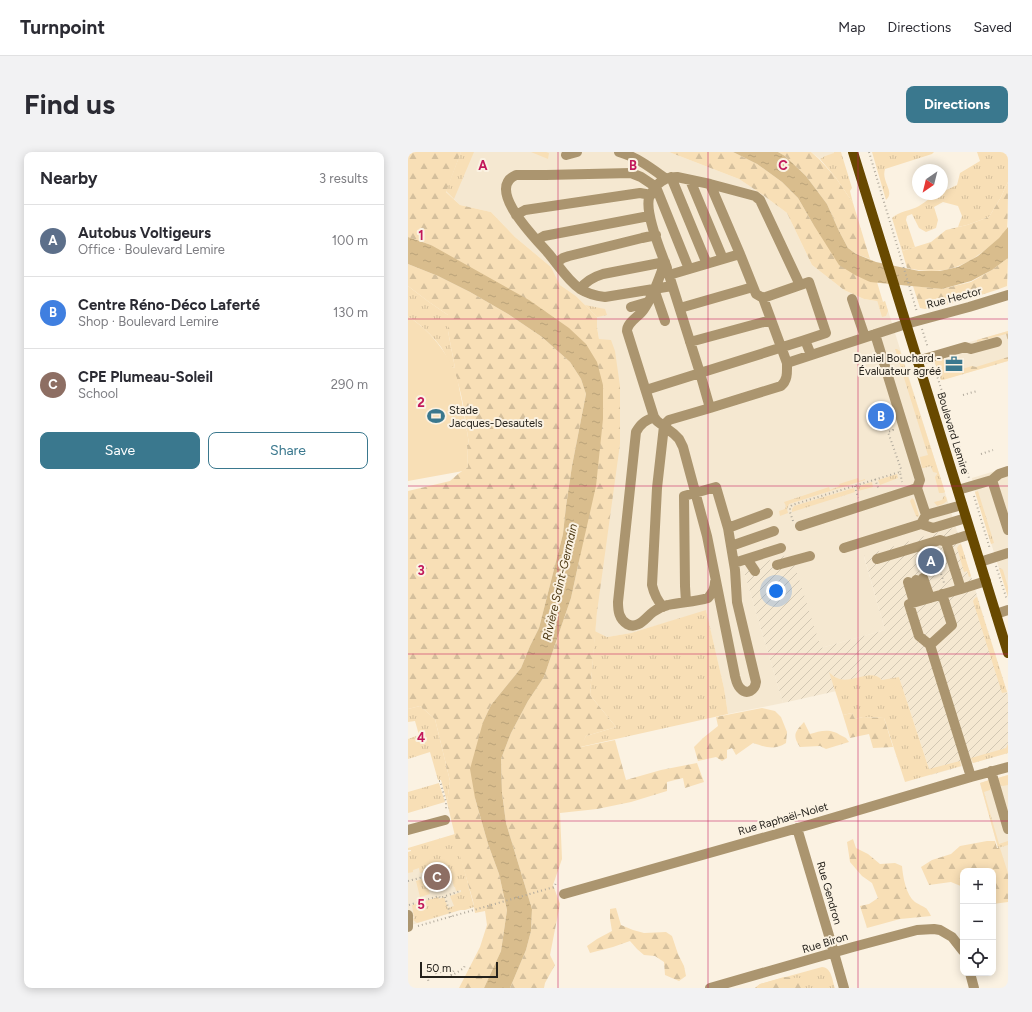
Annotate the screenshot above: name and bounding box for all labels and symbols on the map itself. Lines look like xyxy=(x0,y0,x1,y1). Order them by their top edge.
text: A xyxy=(478,158,488,173)
text: B xyxy=(629,158,637,173)
text: C xyxy=(778,158,788,173)
north arrow xyxy=(912,164,948,200)
text: 1 xyxy=(418,228,424,243)
street label: Rue Hector xyxy=(925,284,983,312)
place label: Daniel Bouchard - Évaluateur agréé xyxy=(854,352,941,378)
office icon: Daniel Bouchard - Évaluateur agréé xyxy=(944,354,964,374)
street label: Boulevard Lemire xyxy=(934,390,972,476)
text: 2 xyxy=(417,395,425,410)
pin: B xyxy=(868,401,894,431)
place label: Stade Jacques-Desautels xyxy=(449,404,543,430)
sports icon: Stade Jacques-Desautels xyxy=(426,406,446,426)
water label: Rivière Saint-Germain xyxy=(540,522,580,642)
pin: A xyxy=(918,546,944,576)
text: 3 xyxy=(417,563,425,578)
your location xyxy=(766,581,786,601)
text: 4 xyxy=(417,730,425,745)
street label: Rue Raphaël-Nolet xyxy=(737,800,829,838)
street label: Rue Gendron xyxy=(814,860,844,926)
pin: C xyxy=(424,862,450,892)
text: 5 xyxy=(417,897,425,912)
street label: Rue Biron xyxy=(800,930,850,956)
scale bar xyxy=(420,960,498,979)

